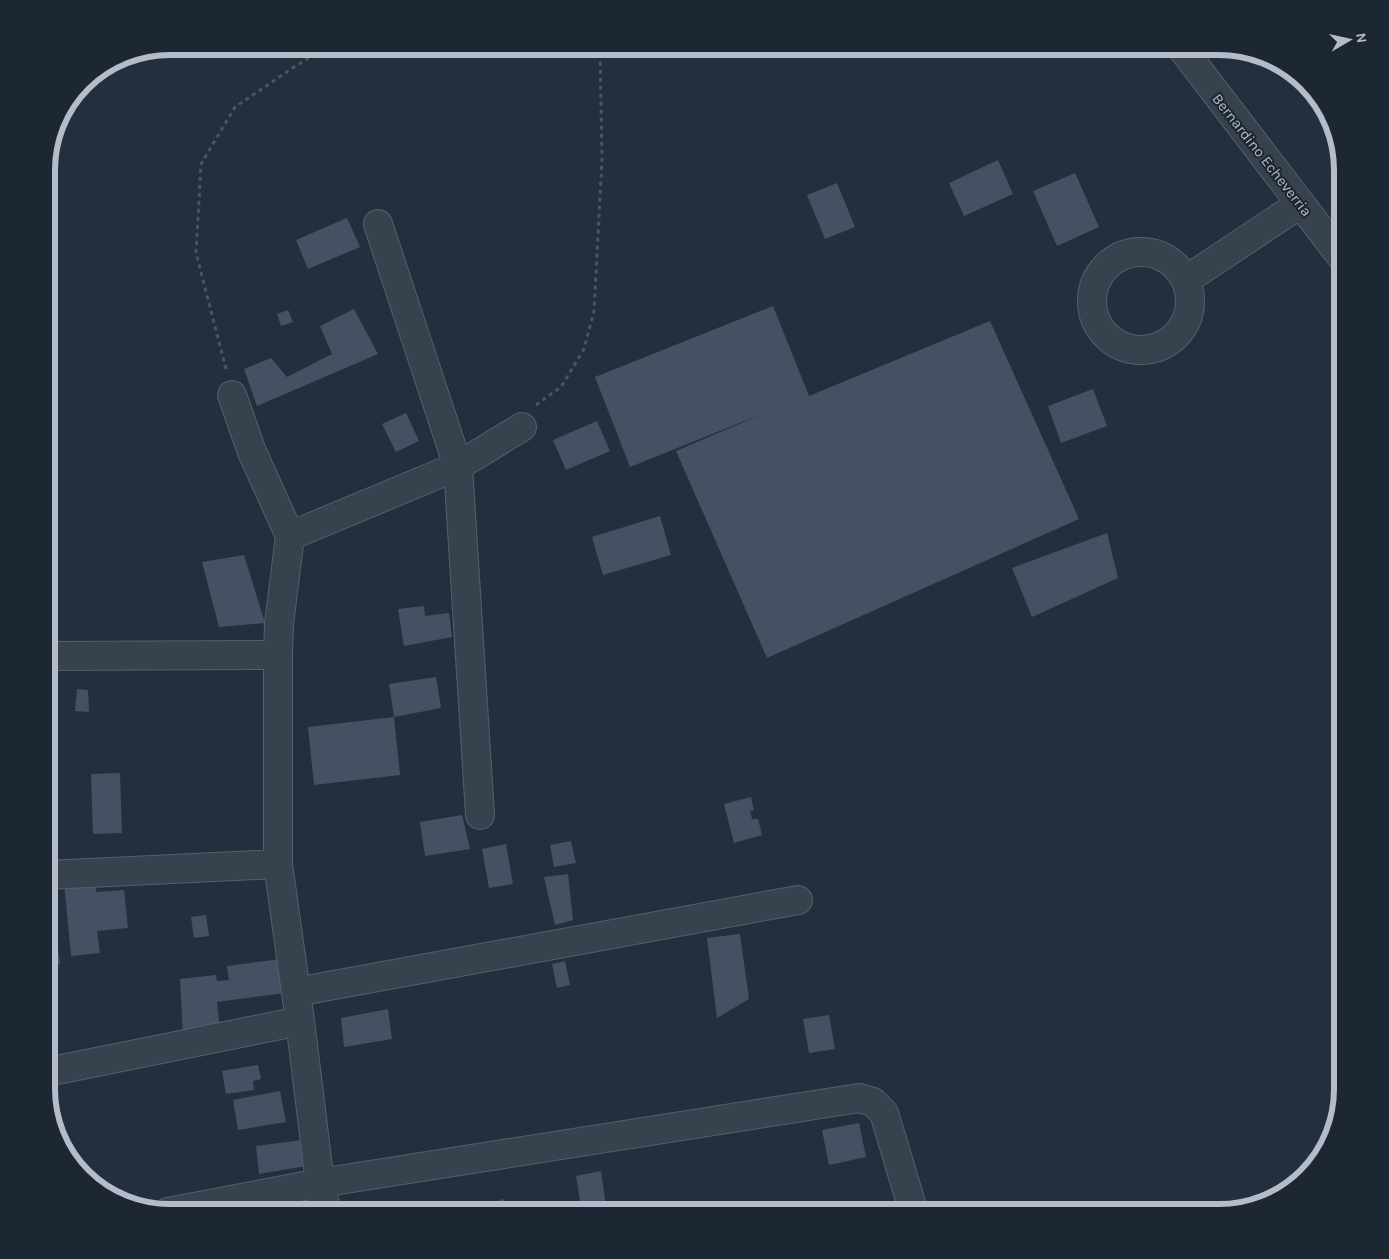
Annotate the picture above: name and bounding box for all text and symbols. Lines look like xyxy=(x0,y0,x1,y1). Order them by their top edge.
north arrow xyxy=(1324,15,1374,65)
text: N xyxy=(1352,32,1371,44)
street label: Bernardino Echeverria xyxy=(1208,90,1316,220)

